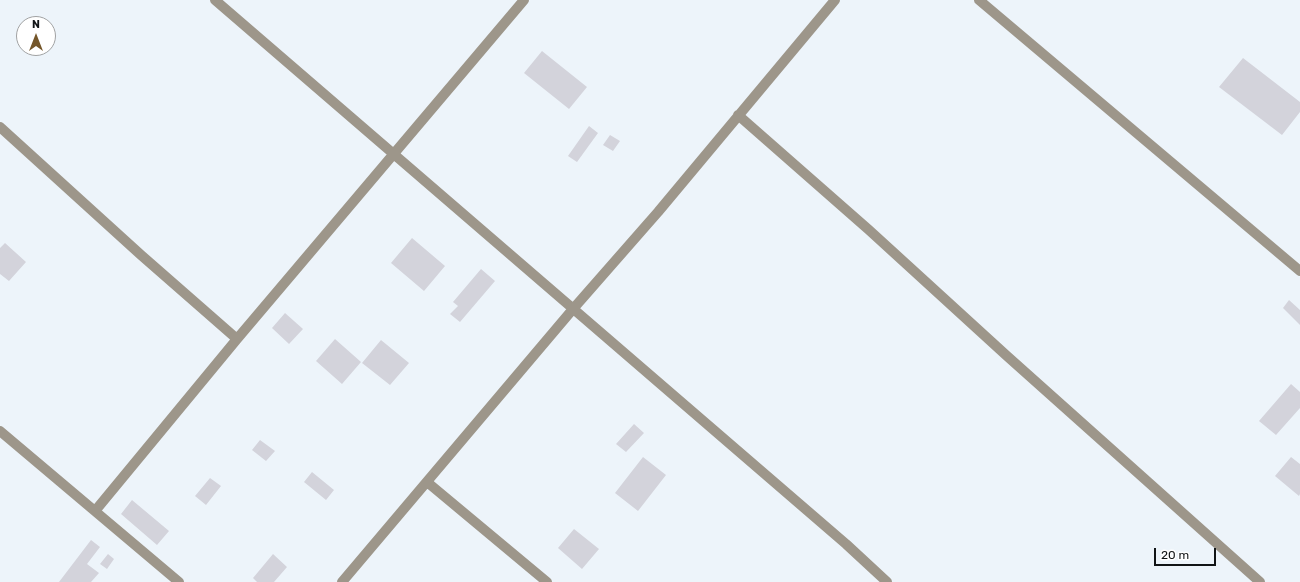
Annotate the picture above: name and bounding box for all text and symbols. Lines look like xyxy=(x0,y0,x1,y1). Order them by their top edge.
north arrow xyxy=(16,16,56,56)
text: N xyxy=(32,18,40,31)
scale bar xyxy=(1156,540,1218,566)
text: 20 m xyxy=(1161,548,1189,562)

